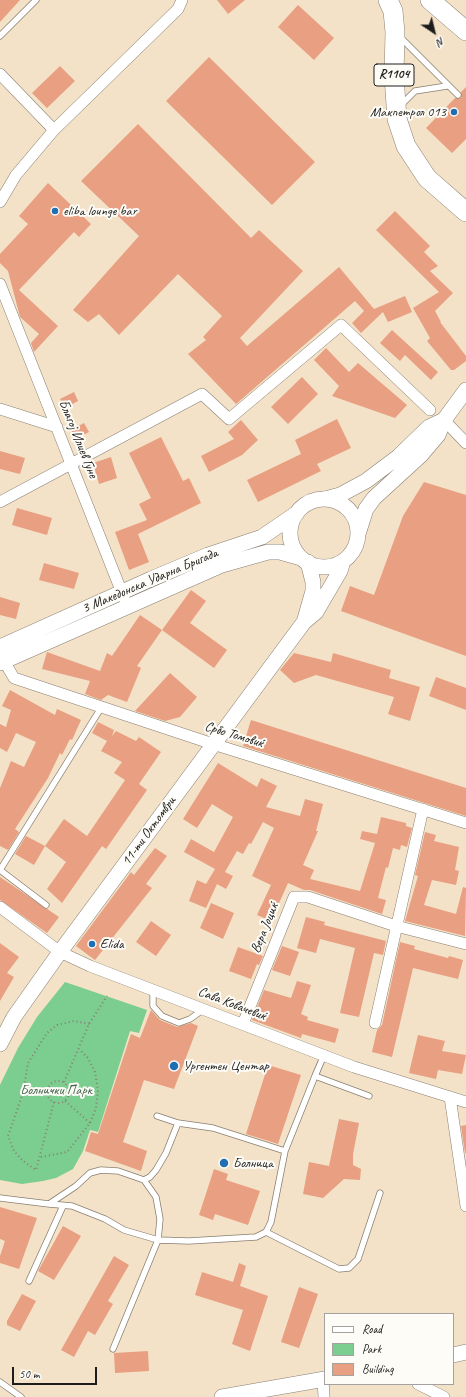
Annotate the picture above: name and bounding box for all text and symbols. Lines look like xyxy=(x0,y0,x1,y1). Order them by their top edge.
north arrow xyxy=(414,12,454,52)
text: N xyxy=(434,34,448,50)
road number: R1104 xyxy=(374,64,414,86)
place label: Макпетрол 013 xyxy=(370,104,446,120)
marker: Макпетрол 013 xyxy=(449,107,459,117)
place label: eliba lounge bar xyxy=(63,203,137,219)
marker: eliba lounge bar xyxy=(50,206,60,216)
street label: Благој Илиев Гуне xyxy=(55,398,101,480)
street label: 3 Македонска Ударна Бригада xyxy=(80,545,220,617)
street label: Србо Томовиќ xyxy=(203,718,265,752)
street label: 11-ти Октомври xyxy=(118,793,180,869)
street label: Вера Јоциќ xyxy=(247,900,283,956)
place label: Elida xyxy=(100,936,124,952)
marker: Elida xyxy=(87,939,97,949)
street label: Сава Ковачевиќ xyxy=(195,983,269,1025)
place label: Ургентен Центар xyxy=(183,1058,269,1074)
marker: Ургентен Центар xyxy=(168,1060,180,1072)
park label: Болнички Парк xyxy=(20,1082,92,1098)
place label: Болница xyxy=(233,1155,273,1171)
marker: Болница xyxy=(218,1157,230,1169)
legend xyxy=(324,1313,454,1385)
text: Road xyxy=(362,1321,382,1337)
text: Park xyxy=(362,1341,381,1357)
scale bar xyxy=(14,1359,99,1385)
text: Building xyxy=(362,1361,394,1377)
text: 50 m xyxy=(19,1366,39,1382)

